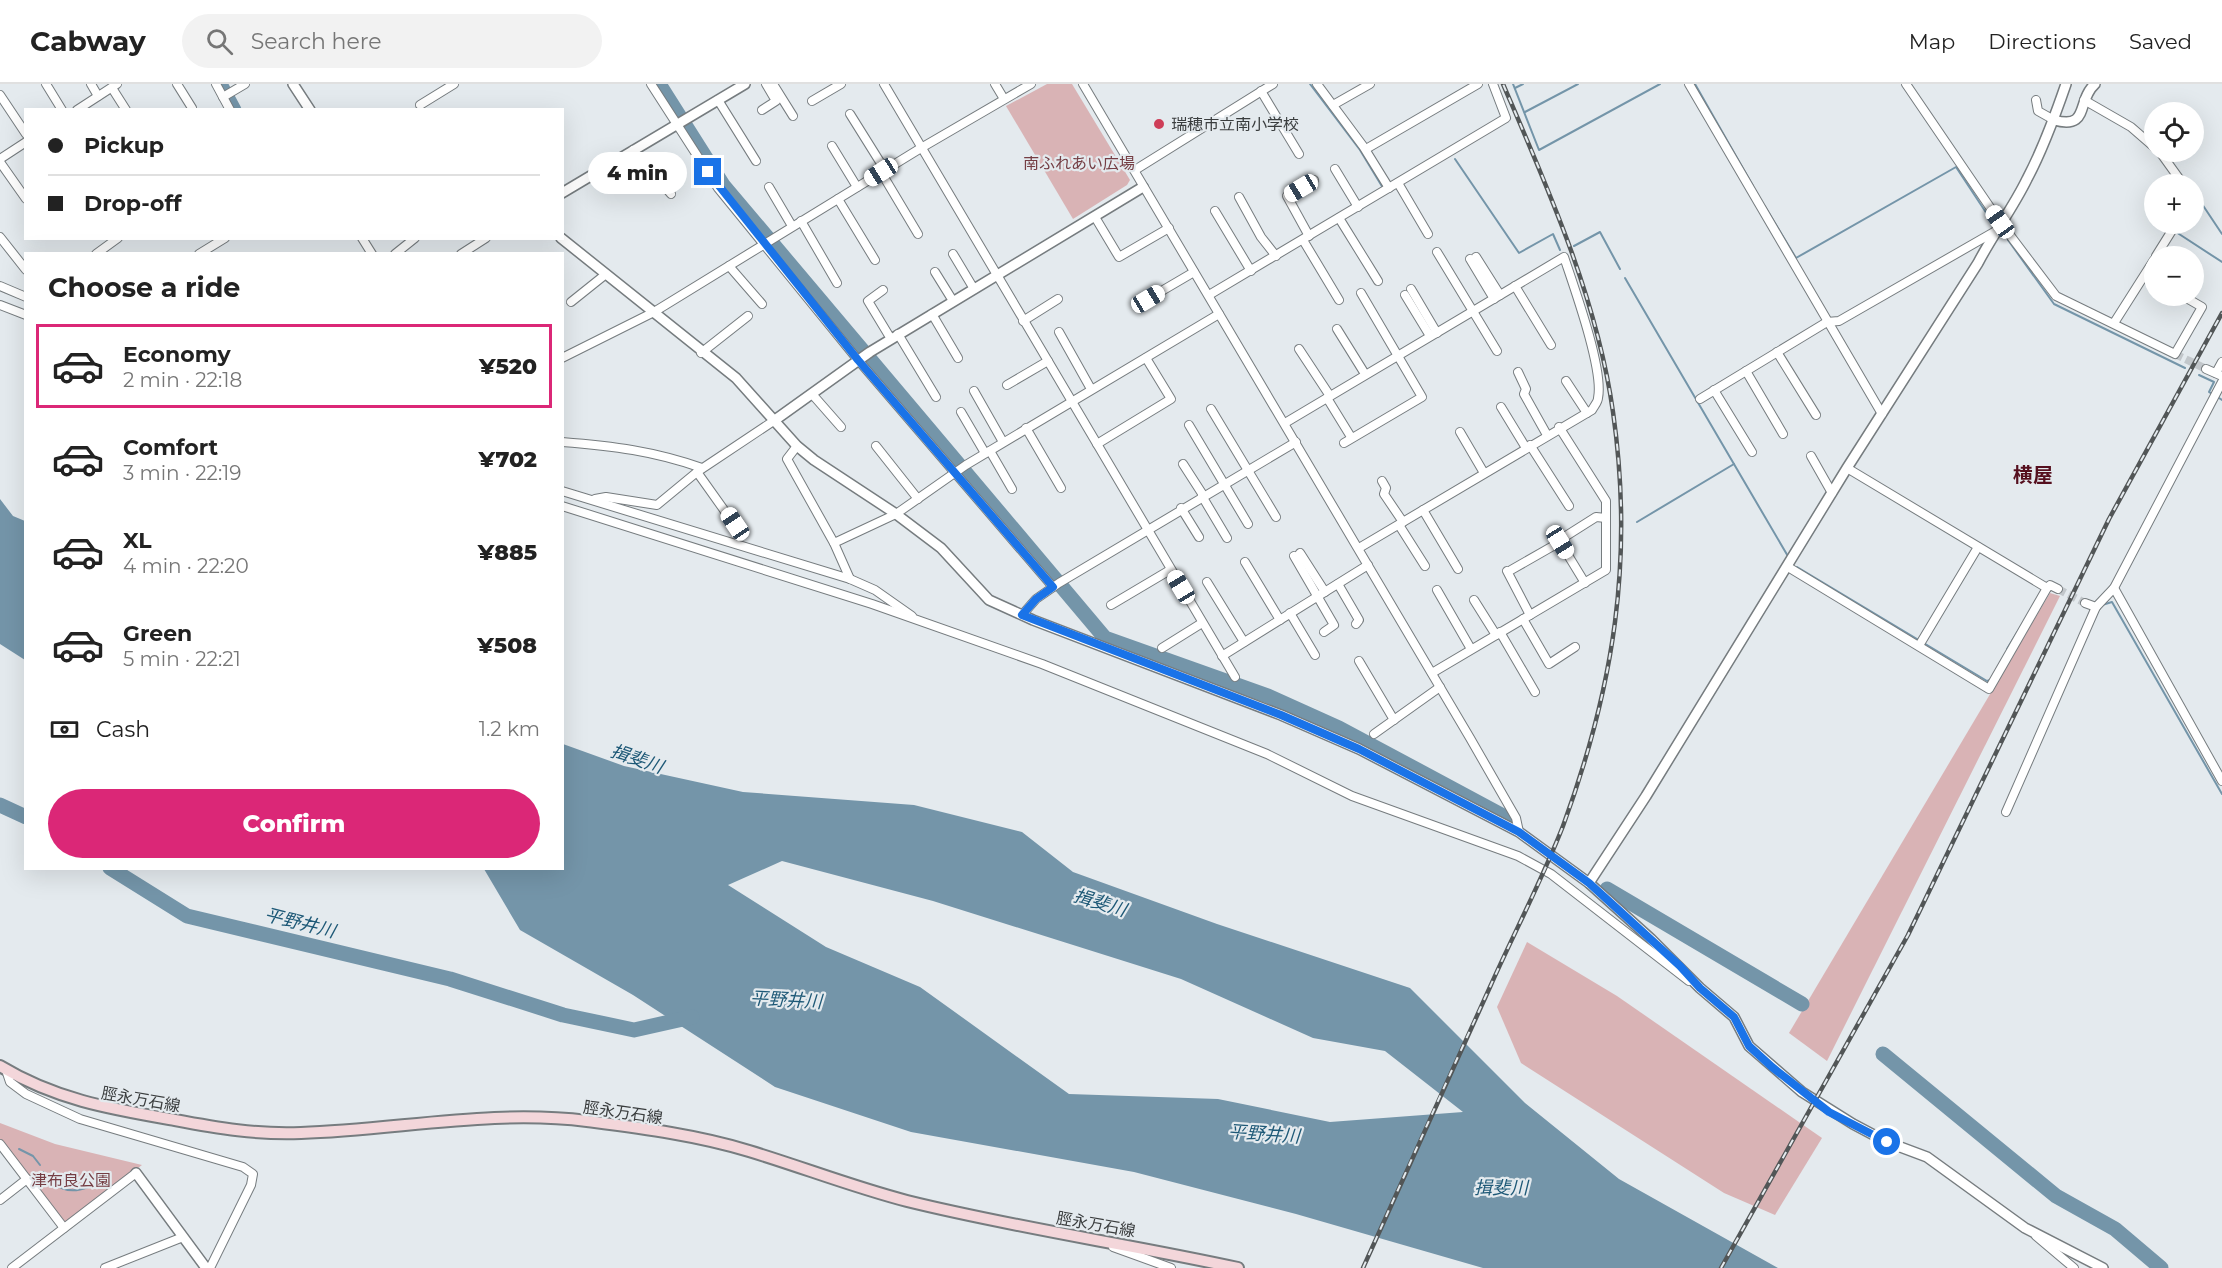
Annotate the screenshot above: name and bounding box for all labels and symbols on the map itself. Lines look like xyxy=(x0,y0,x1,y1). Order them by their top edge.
place label: 瑞穂市立南小学校 xyxy=(1171,115,1299,134)
marker: 瑞穂市立南小学校 xyxy=(1152,117,1166,131)
callout: 4 min xyxy=(588,151,687,193)
park label: 南ふれあい広場 xyxy=(1023,154,1135,173)
car xyxy=(861,155,901,189)
route end xyxy=(694,158,721,185)
car xyxy=(1281,171,1321,205)
car xyxy=(1982,202,2018,242)
car xyxy=(1128,282,1168,316)
district label: 横屋 xyxy=(2013,463,2053,487)
car xyxy=(717,504,753,544)
car xyxy=(1543,522,1577,562)
car xyxy=(1164,567,1198,607)
water label: 揖斐川 xyxy=(608,740,668,779)
water label: 揖斐川 xyxy=(1071,885,1131,922)
water label: 平野井川 xyxy=(262,904,340,943)
water label: 平野井川 xyxy=(749,987,825,1013)
street label: 脛永万石線 xyxy=(100,1083,182,1116)
street label: 脛永万石線 xyxy=(582,1098,664,1127)
water label: 平野井川 xyxy=(1227,1121,1303,1148)
route start xyxy=(1873,1128,1900,1155)
park label: 津布良公園 xyxy=(31,1171,111,1190)
water label: 揖斐川 xyxy=(1474,1177,1530,1199)
street label: 脛永万石線 xyxy=(1055,1208,1137,1241)

